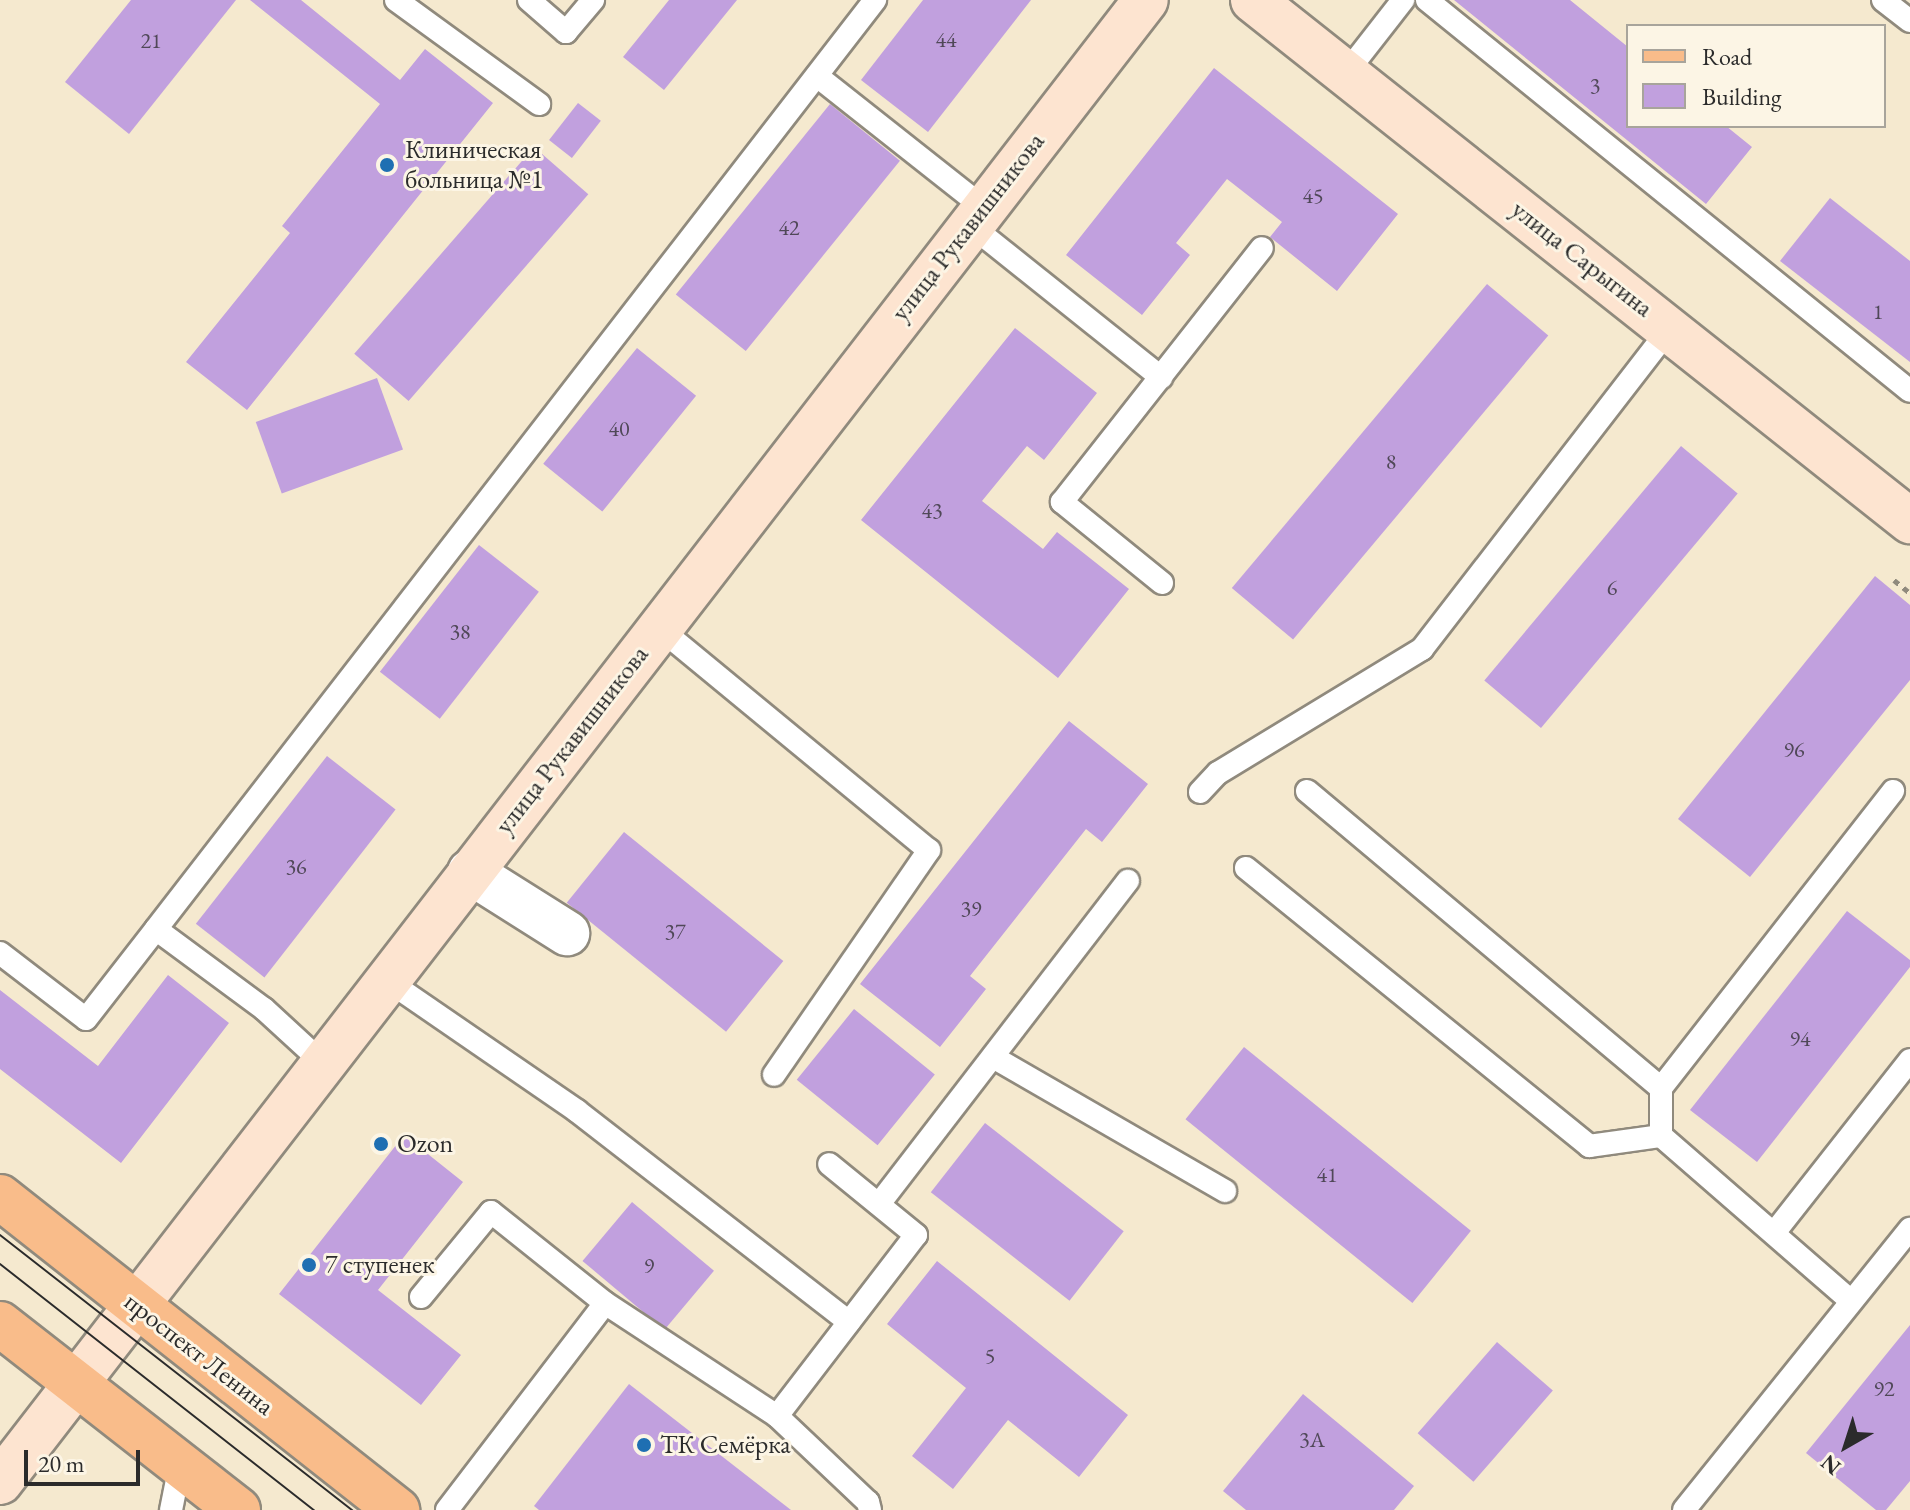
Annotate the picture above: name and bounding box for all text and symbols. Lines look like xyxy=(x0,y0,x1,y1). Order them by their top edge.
legend xyxy=(1626,24,1886,128)
house number: 44 xyxy=(935,27,957,53)
house number: 21 xyxy=(140,28,162,54)
text: Road xyxy=(1702,41,1752,72)
house number: 3 xyxy=(1590,73,1600,99)
text: Building xyxy=(1702,81,1782,112)
street label: улица Рукавишникова xyxy=(885,127,1051,327)
place label: Клиническая больница №1 xyxy=(405,134,543,196)
marker: Клиническая больница №1 xyxy=(376,154,398,176)
house number: 45 xyxy=(1302,183,1324,209)
street label: улица Сарыгина xyxy=(1505,194,1659,324)
house number: 42 xyxy=(778,215,800,241)
house number: 1 xyxy=(1873,299,1883,325)
house number: 40 xyxy=(608,416,630,442)
house number: 8 xyxy=(1386,449,1396,475)
house number: 43 xyxy=(921,498,943,524)
house number: 6 xyxy=(1607,575,1617,601)
house number: 38 xyxy=(449,619,471,645)
street label: улица Рукавишникова xyxy=(489,640,655,840)
house number: 96 xyxy=(1783,737,1805,763)
house number: 36 xyxy=(285,854,307,880)
house number: 39 xyxy=(960,896,982,922)
house number: 37 xyxy=(664,919,686,945)
house number: 94 xyxy=(1789,1026,1811,1052)
place label: Ozon xyxy=(397,1128,453,1160)
marker: Ozon xyxy=(372,1135,390,1153)
house number: 41 xyxy=(1316,1162,1338,1188)
place label: 7 ступенек xyxy=(325,1249,435,1281)
house number: 9 xyxy=(644,1253,654,1279)
marker: 7 ступенек xyxy=(300,1256,318,1274)
street label: проспект Ленина xyxy=(118,1286,280,1422)
house number: 5 xyxy=(985,1343,995,1369)
house number: 92 xyxy=(1873,1376,1895,1402)
north arrow xyxy=(1806,1406,1886,1486)
house number: 3А xyxy=(1299,1427,1325,1453)
place label: ТК Семёрка xyxy=(660,1429,791,1461)
scale bar xyxy=(28,1434,144,1484)
marker: ТК Семёрка xyxy=(635,1436,653,1454)
text: 20 m xyxy=(38,1448,85,1479)
text: N xyxy=(1815,1448,1847,1482)

